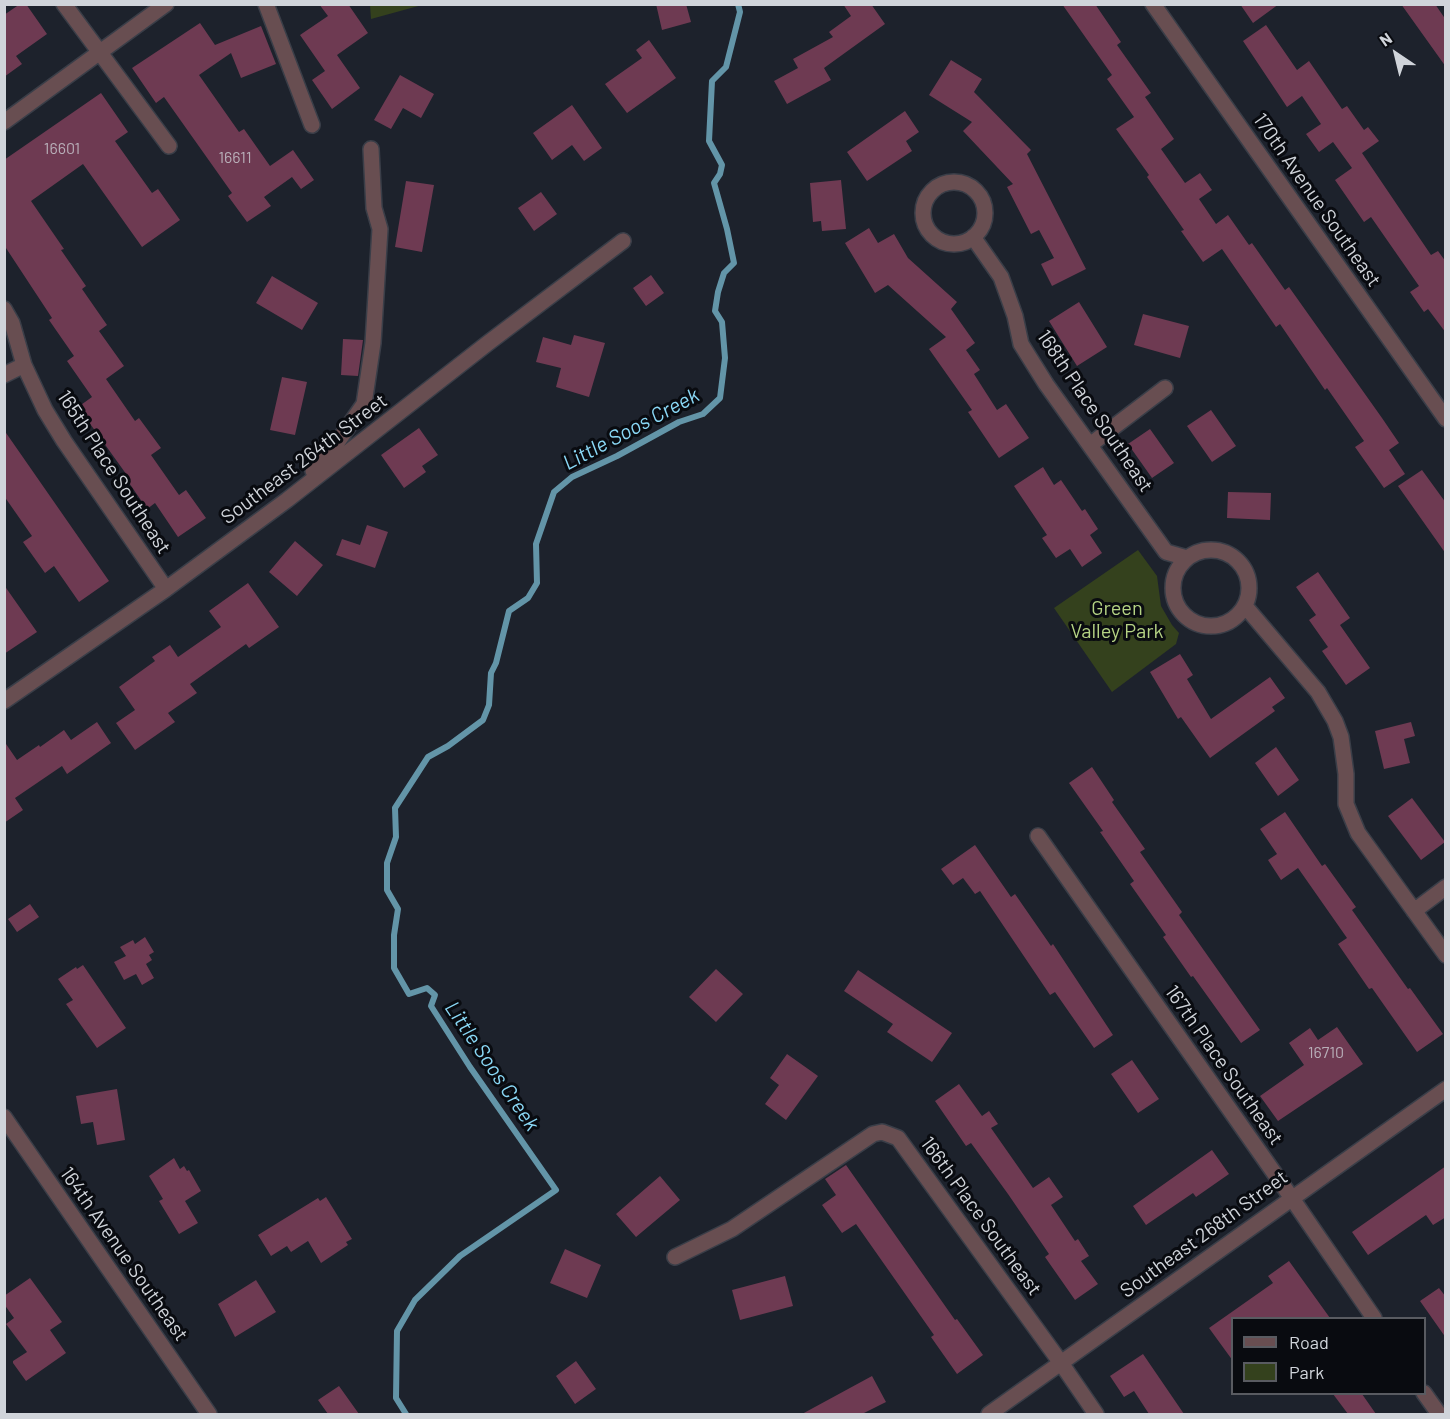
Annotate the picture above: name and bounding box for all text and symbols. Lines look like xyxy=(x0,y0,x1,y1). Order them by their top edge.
north arrow xyxy=(1366,24,1426,84)
text: N xyxy=(1376,28,1395,50)
street label: 170th Avenue Southeast xyxy=(1248,109,1386,291)
house number: 16601 xyxy=(44,139,80,159)
house number: 16611 xyxy=(218,148,252,168)
street label: 168th Place Southeast xyxy=(1032,325,1158,497)
water label: Little Soos Creek xyxy=(559,382,703,476)
street label: 165th Place Southeast xyxy=(52,386,176,558)
street label: Southeast 264th Street xyxy=(216,389,392,529)
park label: Green Valley Park xyxy=(1070,596,1164,643)
street label: 167th Place Southeast xyxy=(1160,981,1288,1149)
water label: Little Soos Creek xyxy=(439,996,545,1136)
house number: 16710 xyxy=(1308,1043,1344,1063)
street label: 166th Place Southeast xyxy=(915,1132,1047,1300)
street label: 164th Avenue Southeast xyxy=(55,1162,193,1346)
street label: Southeast 268th Street xyxy=(1116,1165,1292,1303)
legend xyxy=(1231,1317,1426,1395)
text: Road xyxy=(1289,1331,1329,1353)
text: Park xyxy=(1289,1361,1324,1383)

